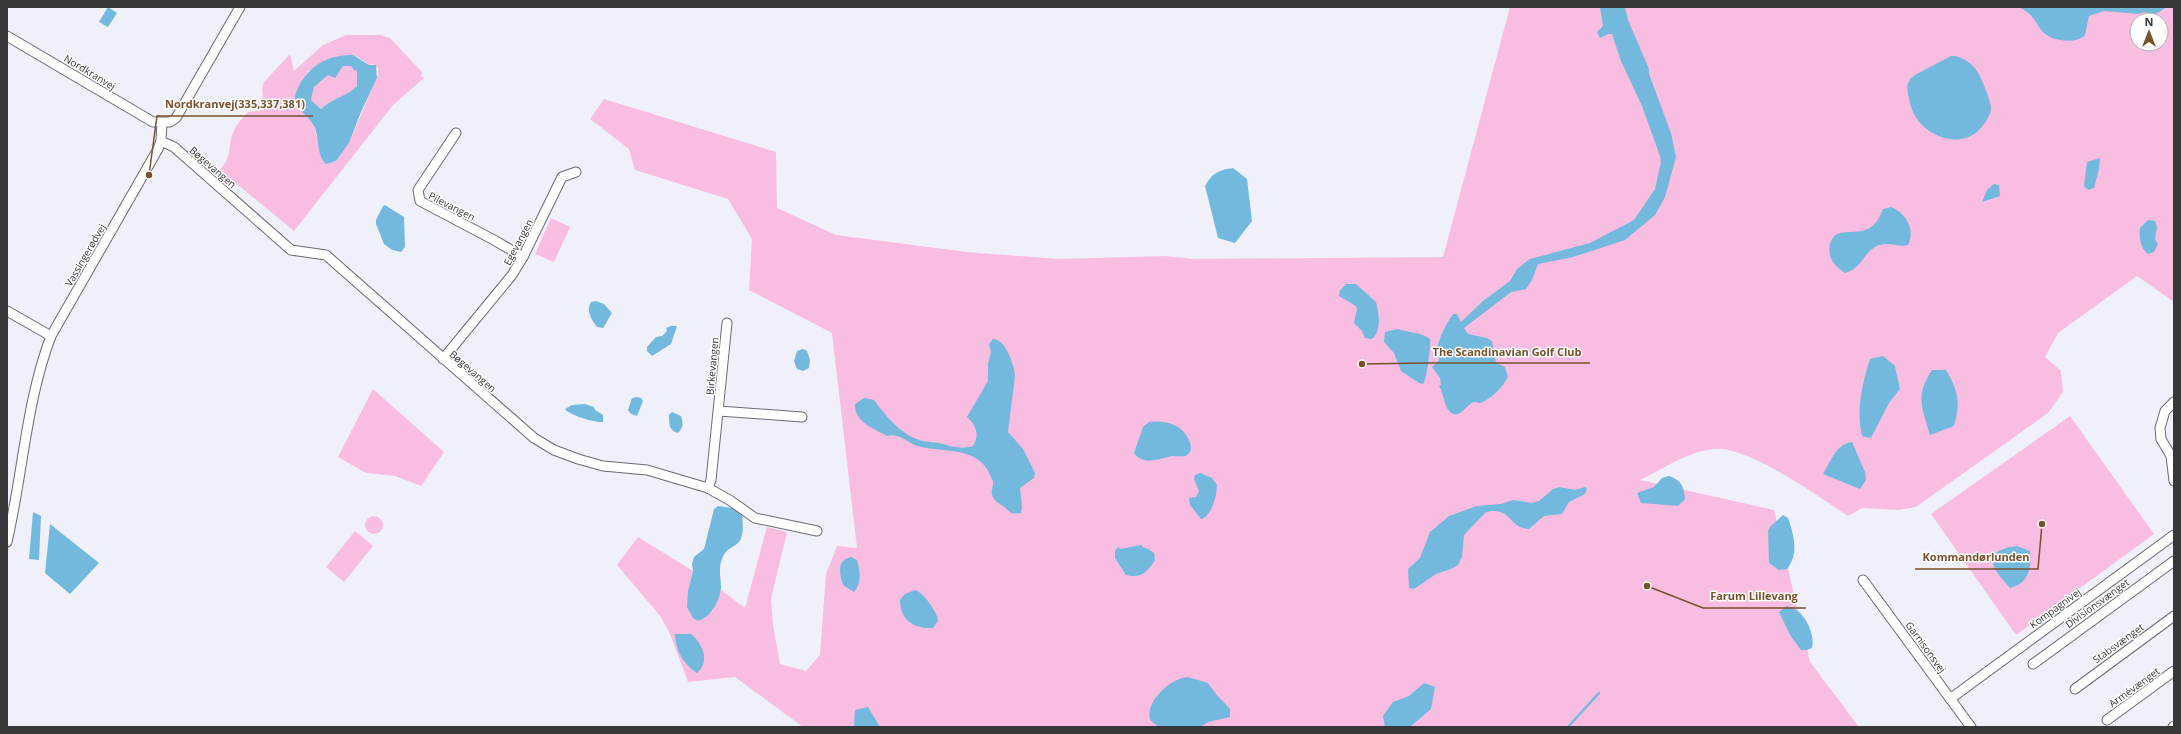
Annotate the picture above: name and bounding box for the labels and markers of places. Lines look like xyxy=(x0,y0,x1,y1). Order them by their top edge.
callout: Nordkranvej(335,337,381) xyxy=(157,93,313,116)
callout: The Scandinavian Golf Club xyxy=(1425,340,1590,363)
callout: Kommandørlunden xyxy=(1915,546,2038,569)
callout: Farum Lillevang xyxy=(1703,585,1806,608)

